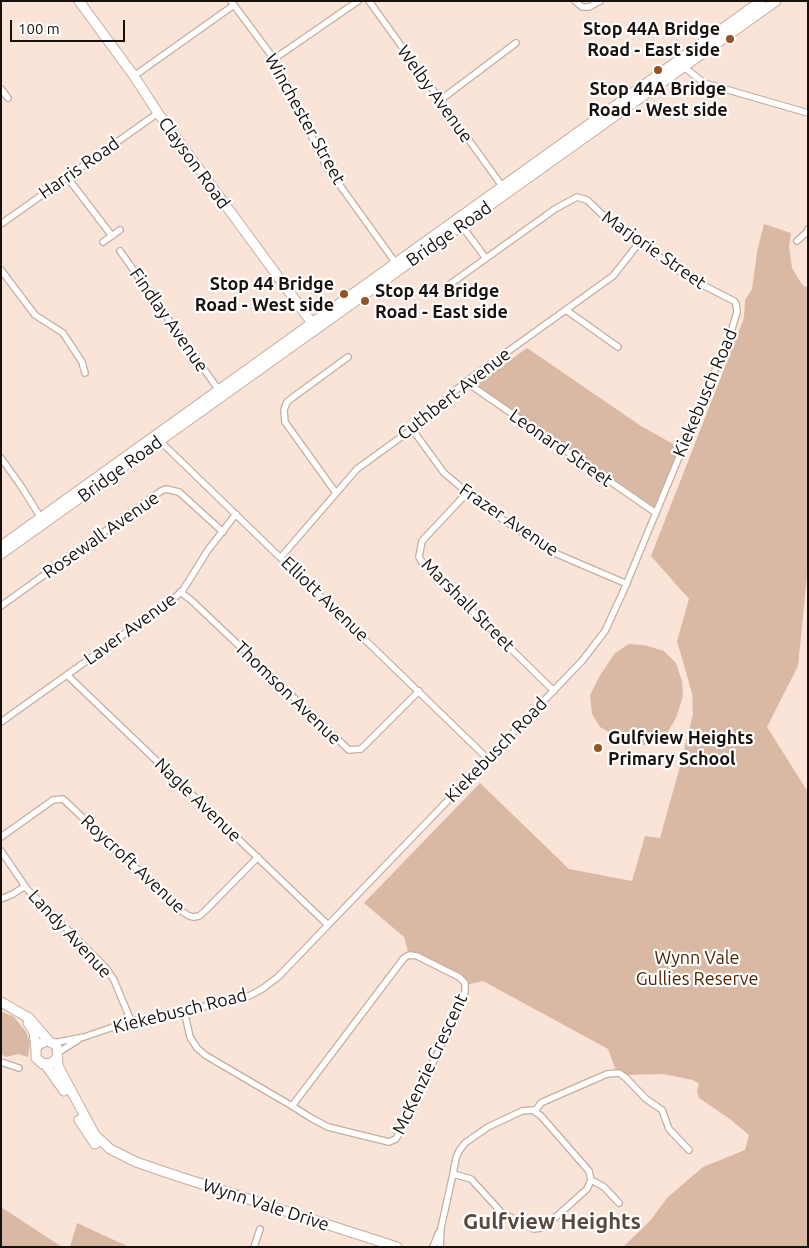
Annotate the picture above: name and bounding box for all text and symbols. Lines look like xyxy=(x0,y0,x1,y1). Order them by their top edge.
scale bar xyxy=(12,10,128,42)
place label: Stop 44A Bridge Road - East side xyxy=(583,18,720,60)
text: 100 m xyxy=(18,20,60,37)
marker: Stop 44A Bridge Road - East side xyxy=(724,33,736,45)
street label: Welby Avenue xyxy=(392,41,478,147)
street label: Winchester Street xyxy=(260,50,350,188)
marker: Stop 44A Bridge Road - West side xyxy=(652,64,664,76)
place label: Stop 44A Bridge Road - West side xyxy=(588,78,728,120)
street label: Clayson Road xyxy=(154,113,234,213)
street label: Harris Road xyxy=(35,132,123,204)
street label: Bridge Road xyxy=(402,197,496,271)
street label: Marjorie Street xyxy=(598,206,710,294)
street label: Findlay Avenue xyxy=(125,264,213,376)
place label: Stop 44 Bridge Road - West side xyxy=(195,273,334,316)
place label: Stop 44 Bridge Road - East side xyxy=(375,280,508,322)
marker: Stop 44 Bridge Road - West side xyxy=(338,288,350,300)
marker: Stop 44 Bridge Road - East side xyxy=(359,295,371,307)
street label: Kiekebusch Road xyxy=(668,326,742,460)
street label: Cuthbert Avenue xyxy=(393,343,515,445)
street label: Leonard Street xyxy=(505,404,617,492)
street label: Bridge Road xyxy=(74,431,166,507)
street label: Frazer Avenue xyxy=(455,479,563,561)
street label: Rosewall Avenue xyxy=(39,487,163,583)
street label: Elliott Avenue xyxy=(277,552,373,646)
street label: Marshall Street xyxy=(417,554,519,656)
street label: Laver Avenue xyxy=(80,588,180,670)
street label: Thomson Avenue xyxy=(230,637,346,749)
street label: Kiekebusch Road xyxy=(441,693,551,807)
place label: Gulfview Heights Primary School xyxy=(608,727,753,770)
marker: Gulfview Heights Primary School xyxy=(592,742,604,754)
street label: Nagle Avenue xyxy=(150,753,246,847)
street label: Roycroft Avenue xyxy=(76,810,190,918)
street label: Landy Avenue xyxy=(24,885,116,983)
park label: Wynn Vale Gullies Reserve xyxy=(636,947,758,990)
street label: Kiekebusch Road xyxy=(111,984,249,1038)
street label: McKenzie Crescent xyxy=(388,990,472,1138)
street label: Wynn Vale Drive xyxy=(200,1174,332,1236)
district label: Gulfview Heights xyxy=(463,1209,641,1235)

